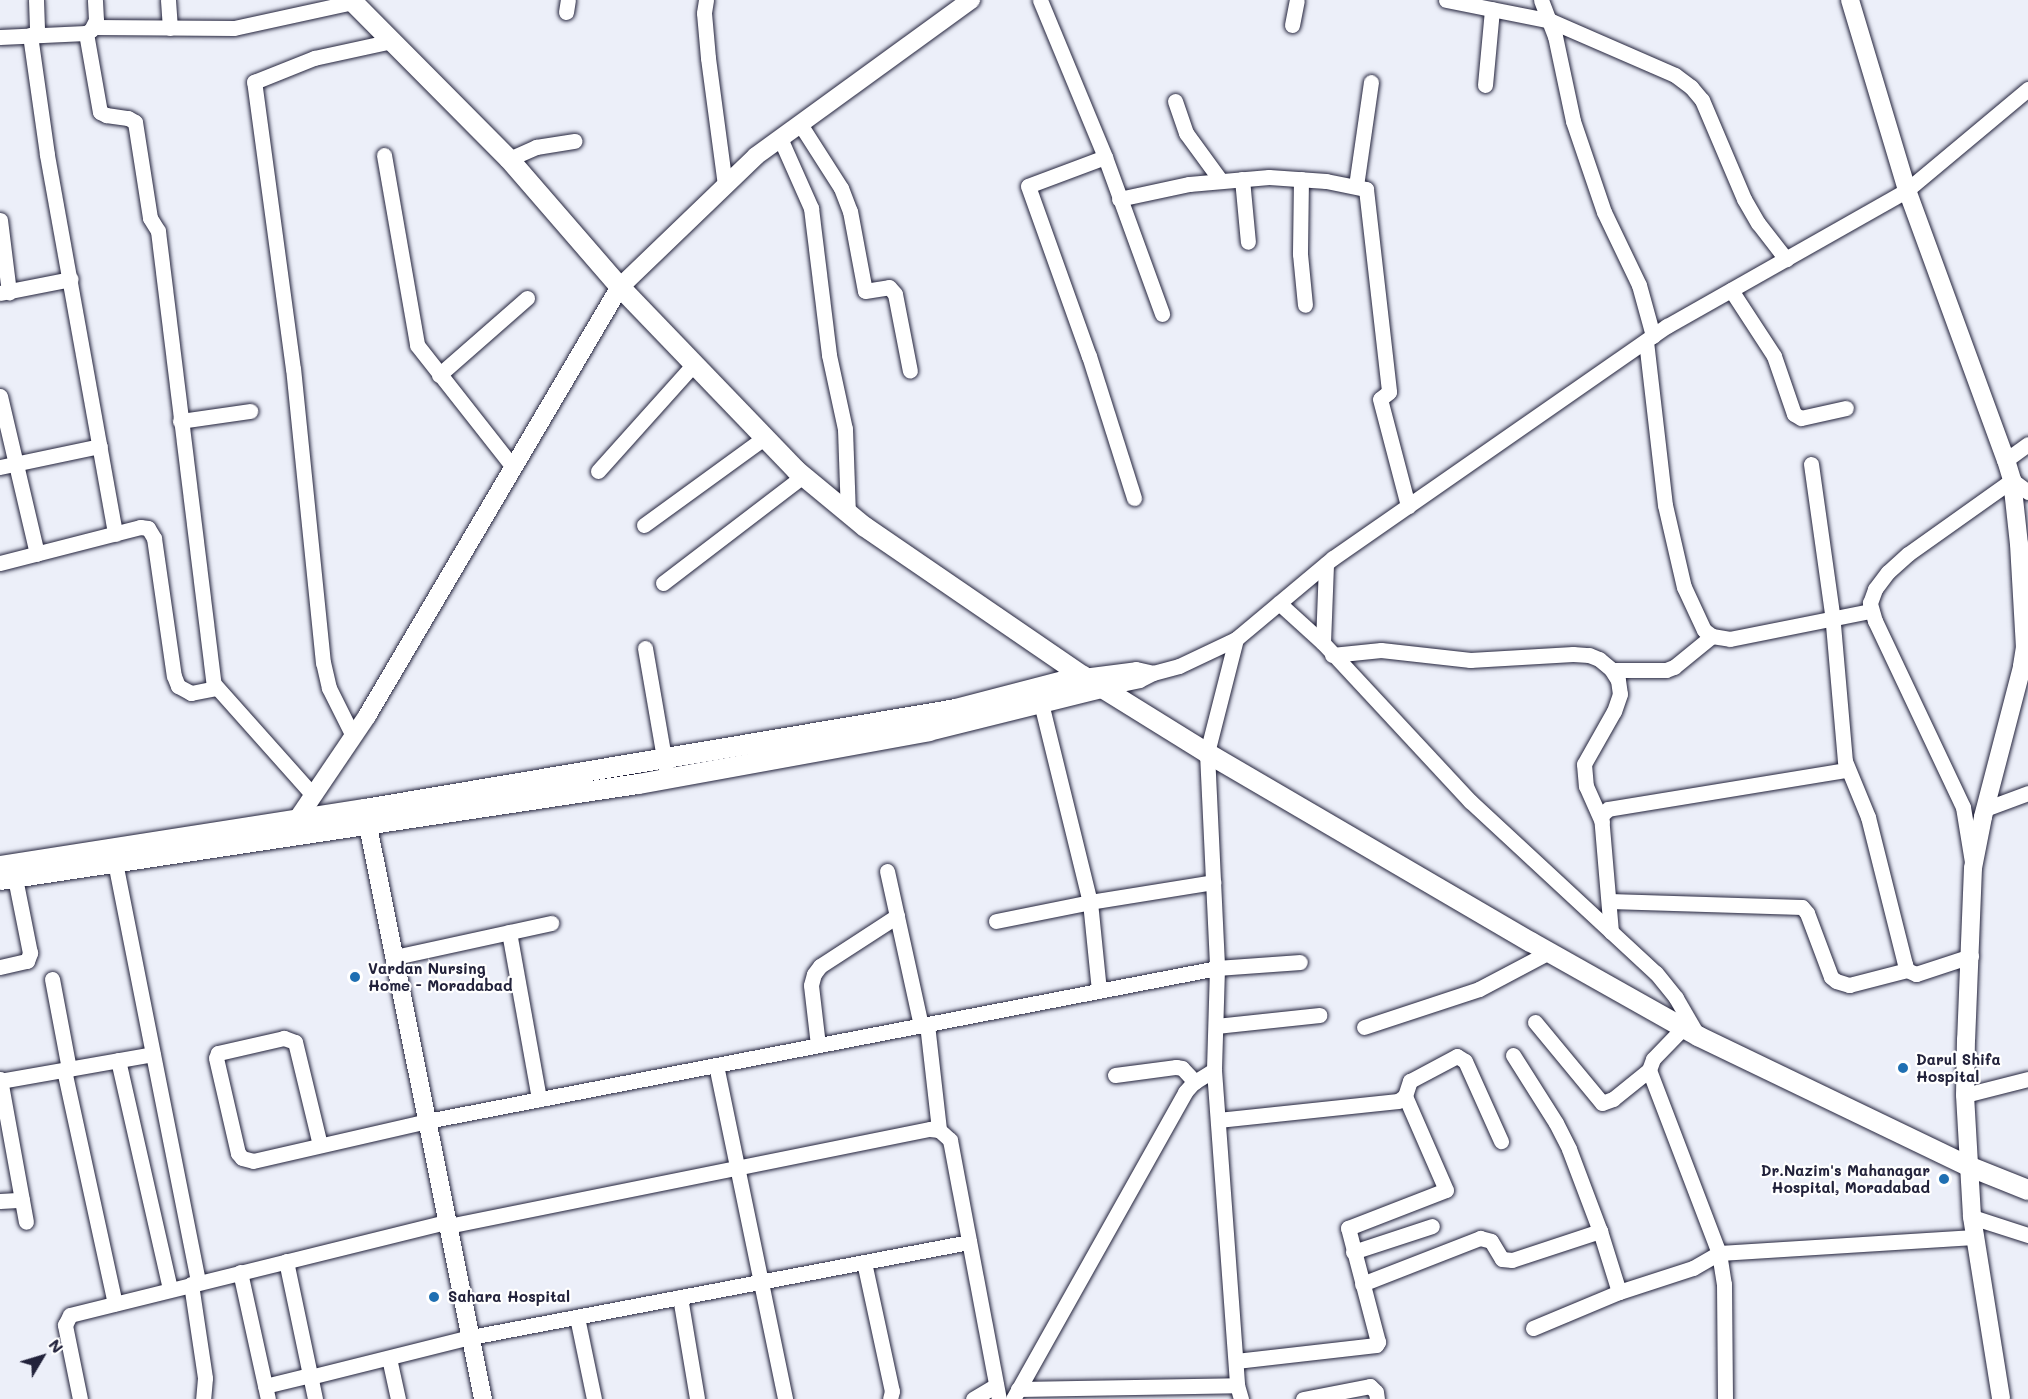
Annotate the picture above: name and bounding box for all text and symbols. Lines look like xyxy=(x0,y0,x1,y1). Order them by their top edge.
place label: Vardan Nursing Home - Moradabad xyxy=(368,959,512,994)
marker: Vardan Nursing Home - Moradabad xyxy=(346,968,364,986)
place label: Darul Shifa Hospital xyxy=(1916,1050,2001,1085)
marker: Darul Shifa Hospital xyxy=(1894,1059,1912,1077)
place label: Dr.Nazim's Mahanagar Hospital, Moradabad xyxy=(1761,1161,1930,1196)
marker: Dr.Nazim's Mahanagar Hospital, Moradabad xyxy=(1935,1170,1953,1188)
marker: Sahara Hospital xyxy=(425,1288,443,1306)
place label: Sahara Hospital xyxy=(448,1288,570,1306)
north arrow xyxy=(12,1327,72,1387)
text: N xyxy=(45,1334,69,1357)

